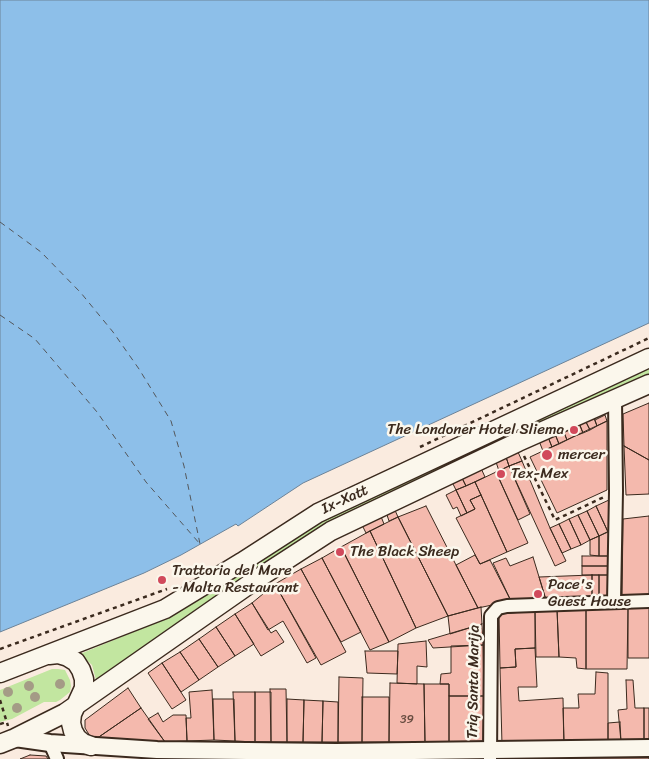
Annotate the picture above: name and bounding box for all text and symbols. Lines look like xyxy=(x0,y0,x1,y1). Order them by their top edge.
place label: The Londoner Hotel Sliema xyxy=(387,421,564,439)
marker: The Londoner Hotel Sliema xyxy=(568,424,580,436)
place label: mercer xyxy=(558,446,605,464)
marker: mercer xyxy=(540,448,554,462)
place label: Tex-Mex xyxy=(511,465,569,483)
marker: Tex-Mex xyxy=(495,468,507,480)
street label: Ix-Xatt xyxy=(319,481,371,519)
place label: The Black Sheep xyxy=(350,543,459,561)
marker: The Black Sheep xyxy=(334,546,346,558)
place label: Trattoria del Mare - Malta Restaurant xyxy=(172,562,299,597)
marker: Trattoria del Mare - Malta Restaurant xyxy=(156,574,168,586)
place label: Pace's Guest House xyxy=(548,576,631,611)
marker: Pace's Guest House xyxy=(532,588,544,600)
street label: Triq Santa Marija xyxy=(464,625,484,739)
house number: 39 xyxy=(400,713,414,727)

